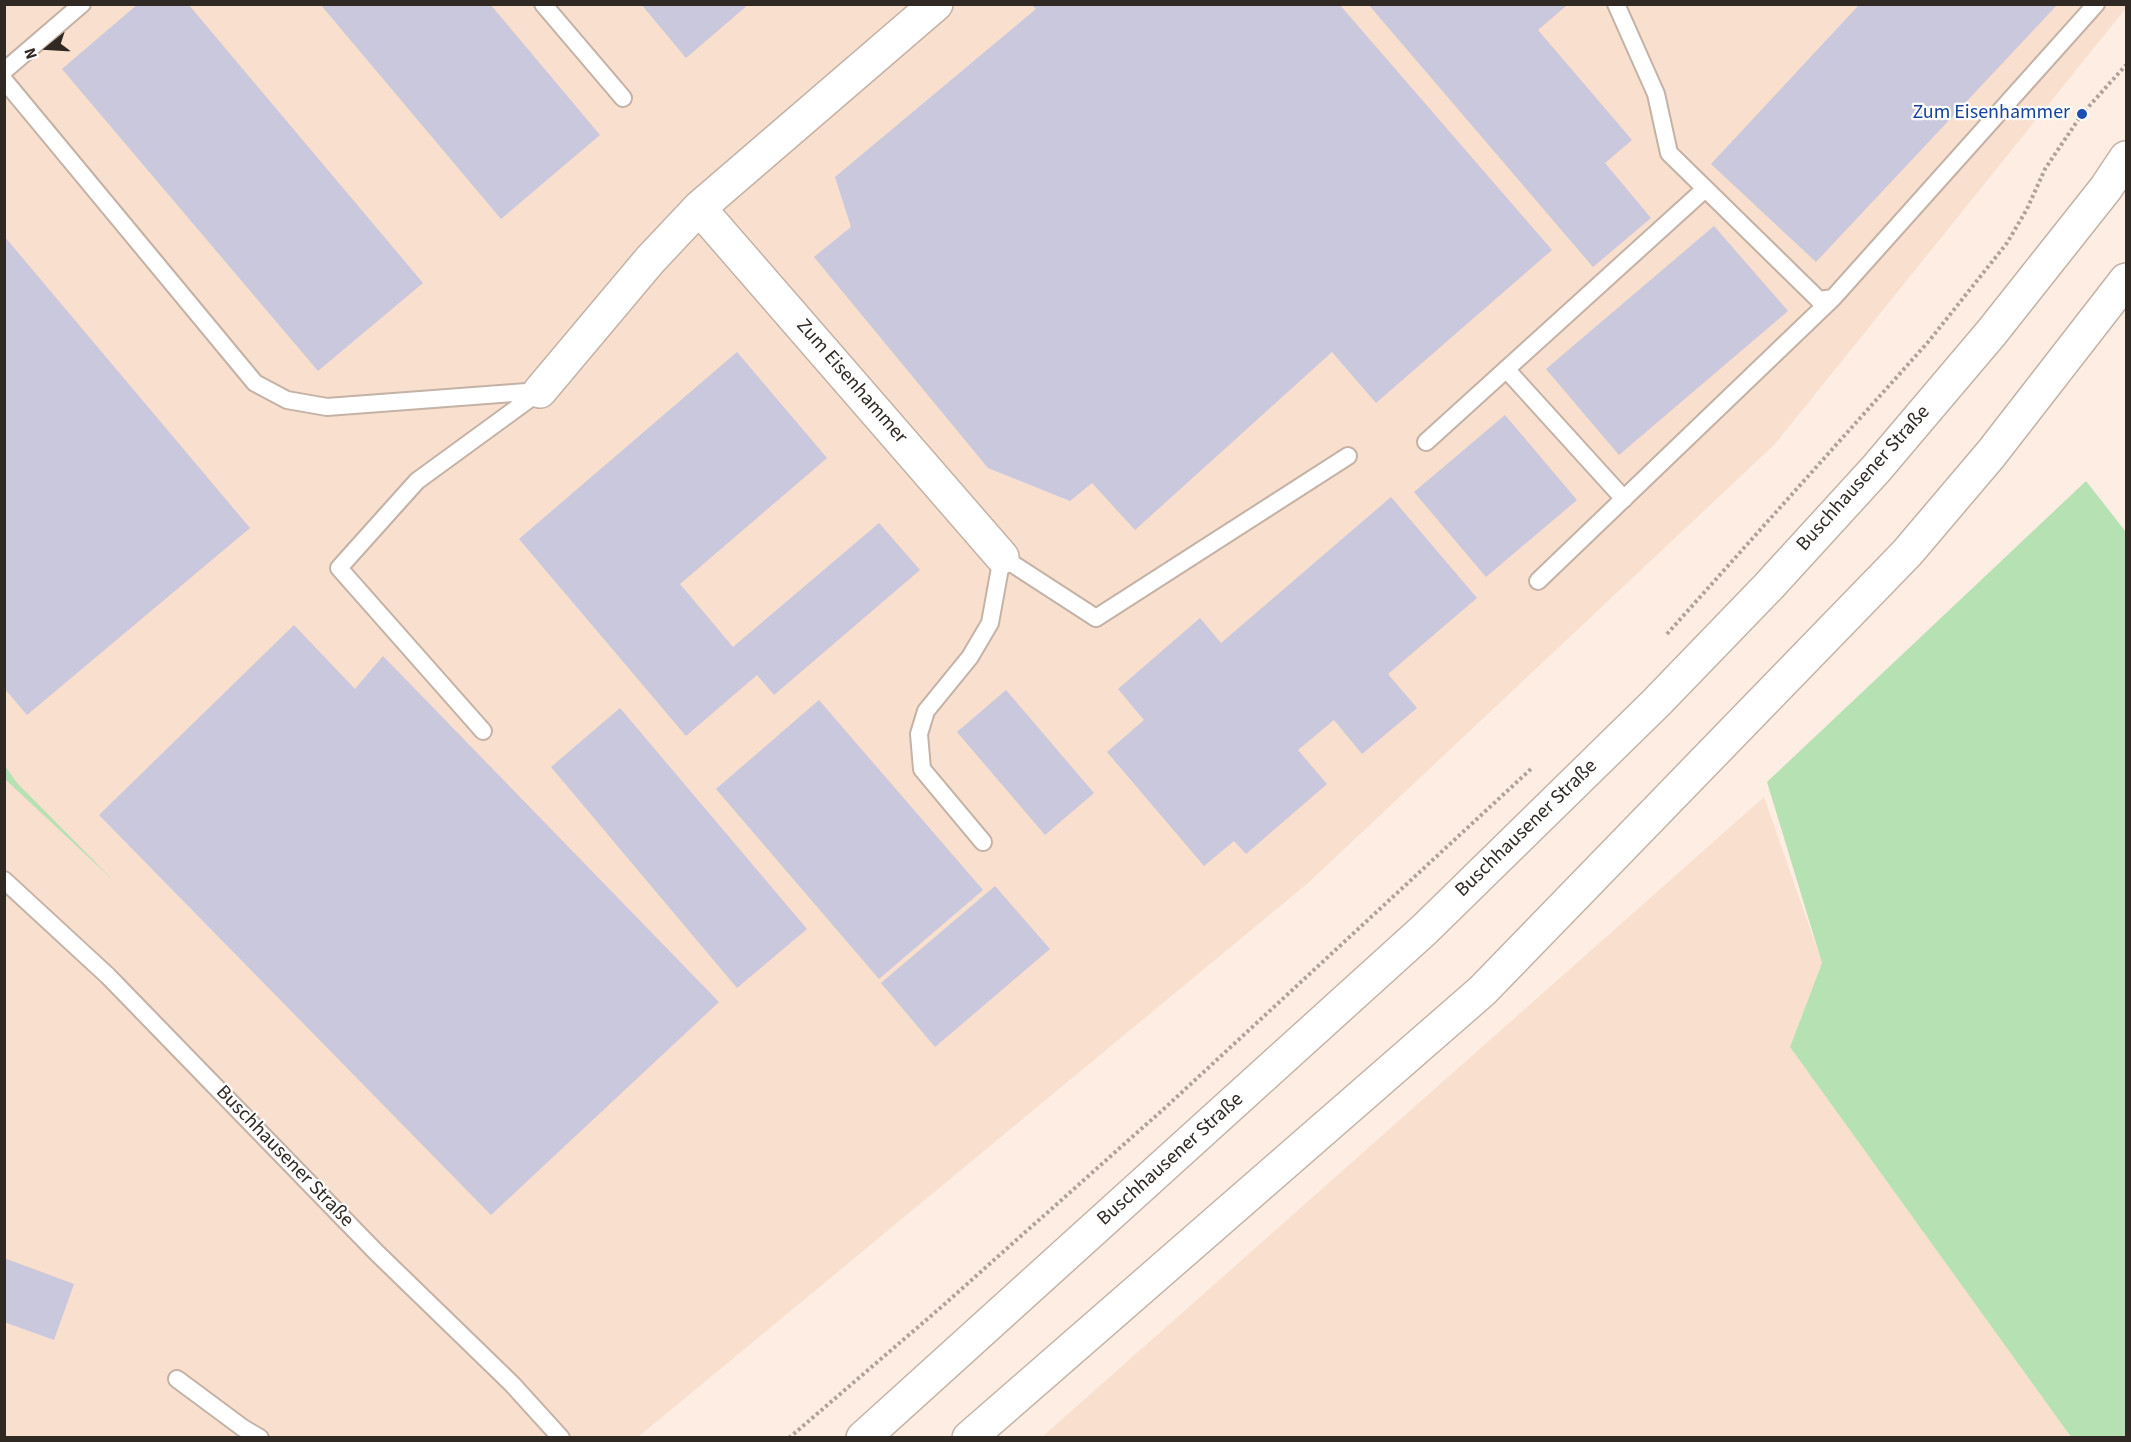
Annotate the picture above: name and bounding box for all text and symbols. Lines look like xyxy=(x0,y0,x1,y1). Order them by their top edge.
north arrow xyxy=(18,18,78,78)
text: N xyxy=(19,45,43,62)
place label: Zum Eisenhammer xyxy=(1913,102,2070,126)
marker: Zum Eisenhammer xyxy=(2075,107,2089,121)
street label: Zum Eisenhammer xyxy=(790,315,912,449)
street label: Buschhausener Straße xyxy=(1792,401,1936,557)
street label: Buschhausener Straße xyxy=(1451,755,1603,903)
street label: Buschhausener Straße xyxy=(210,1081,358,1233)
street label: Buschhausener Straße xyxy=(1093,1088,1249,1232)

